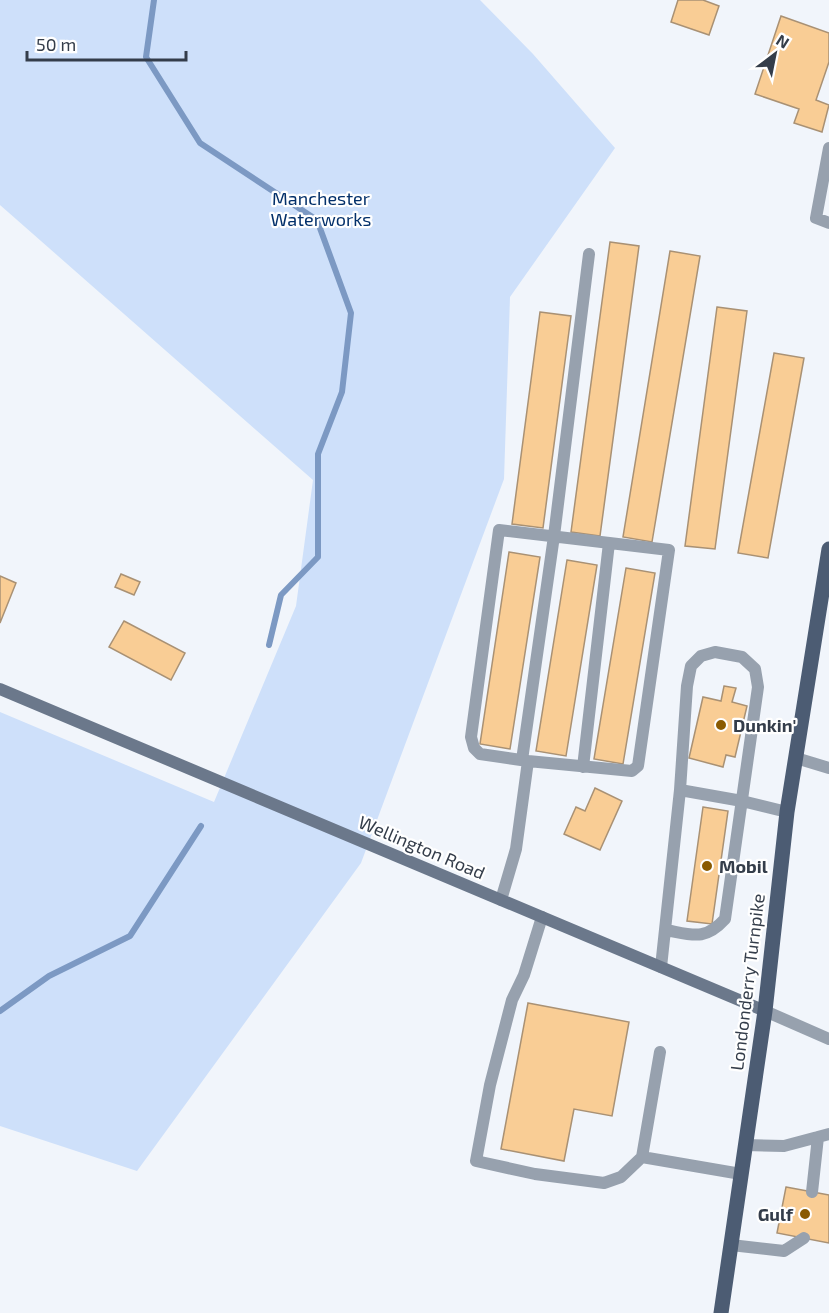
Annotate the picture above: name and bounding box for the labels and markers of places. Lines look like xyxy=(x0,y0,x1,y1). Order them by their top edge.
place label: Dunkin' xyxy=(733,714,796,736)
marker: Dunkin' xyxy=(714,718,728,732)
place label: Mobil xyxy=(719,855,768,877)
marker: Mobil xyxy=(700,859,714,873)
place label: Gulf xyxy=(758,1203,794,1225)
marker: Gulf xyxy=(798,1207,812,1221)

